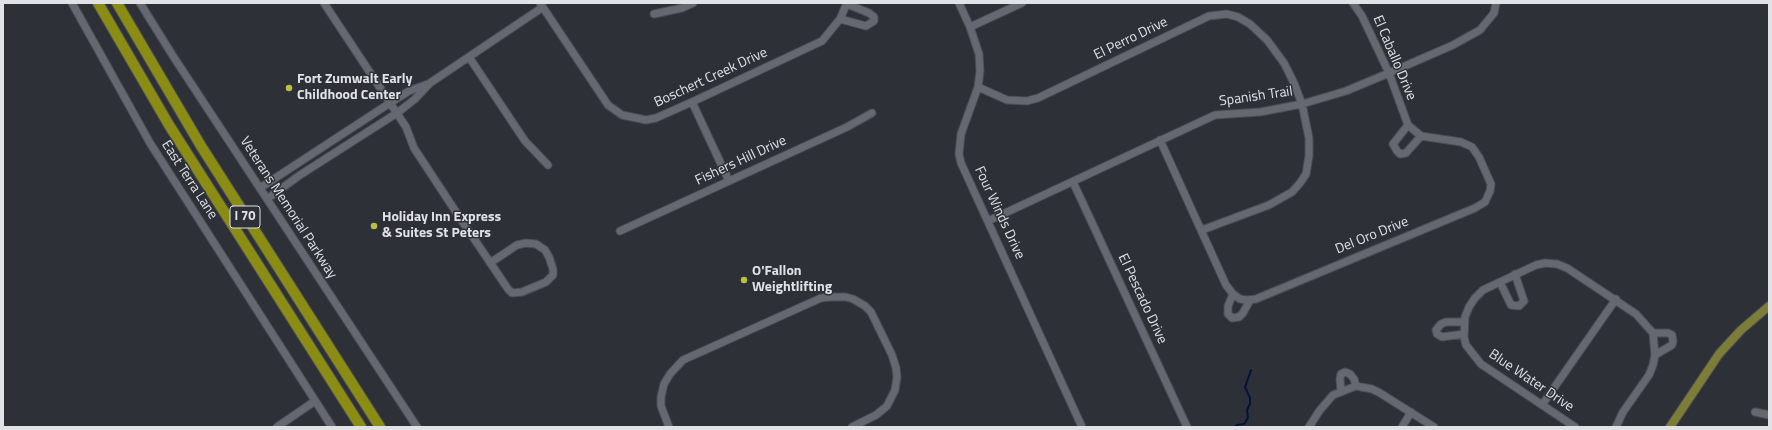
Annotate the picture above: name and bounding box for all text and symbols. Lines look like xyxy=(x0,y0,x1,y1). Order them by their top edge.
street label: El Caballo Drive xyxy=(1369,13,1419,103)
street label: El Perro Drive xyxy=(1091,14,1171,64)
street label: Boschert Creek Drive xyxy=(652,44,770,112)
place label: Fort Zumwalt Early Childhood Center xyxy=(297,72,413,104)
marker: Fort Zumwalt Early Childhood Center xyxy=(284,83,294,93)
street label: Spanish Trail xyxy=(1218,84,1294,110)
street label: Fishers Hill Drive xyxy=(693,133,789,189)
street label: Veterans Memorial Parkway xyxy=(236,134,340,282)
street label: East Terra Lane xyxy=(157,137,221,223)
street label: Four Winds Drive xyxy=(970,164,1028,262)
road number: I 70 xyxy=(230,206,260,228)
place label: Holiday Inn Express & Suites St Peters xyxy=(382,210,501,242)
street label: Del Oro Drive xyxy=(1333,214,1411,258)
marker: Holiday Inn Express & Suites St Peters xyxy=(369,221,379,231)
street label: El Pescado Drive xyxy=(1114,251,1170,347)
place label: O'Fallon Weightlifting xyxy=(752,264,832,296)
marker: O'Fallon Weightlifting xyxy=(739,275,749,285)
street label: Blue Water Drive xyxy=(1485,346,1577,416)

